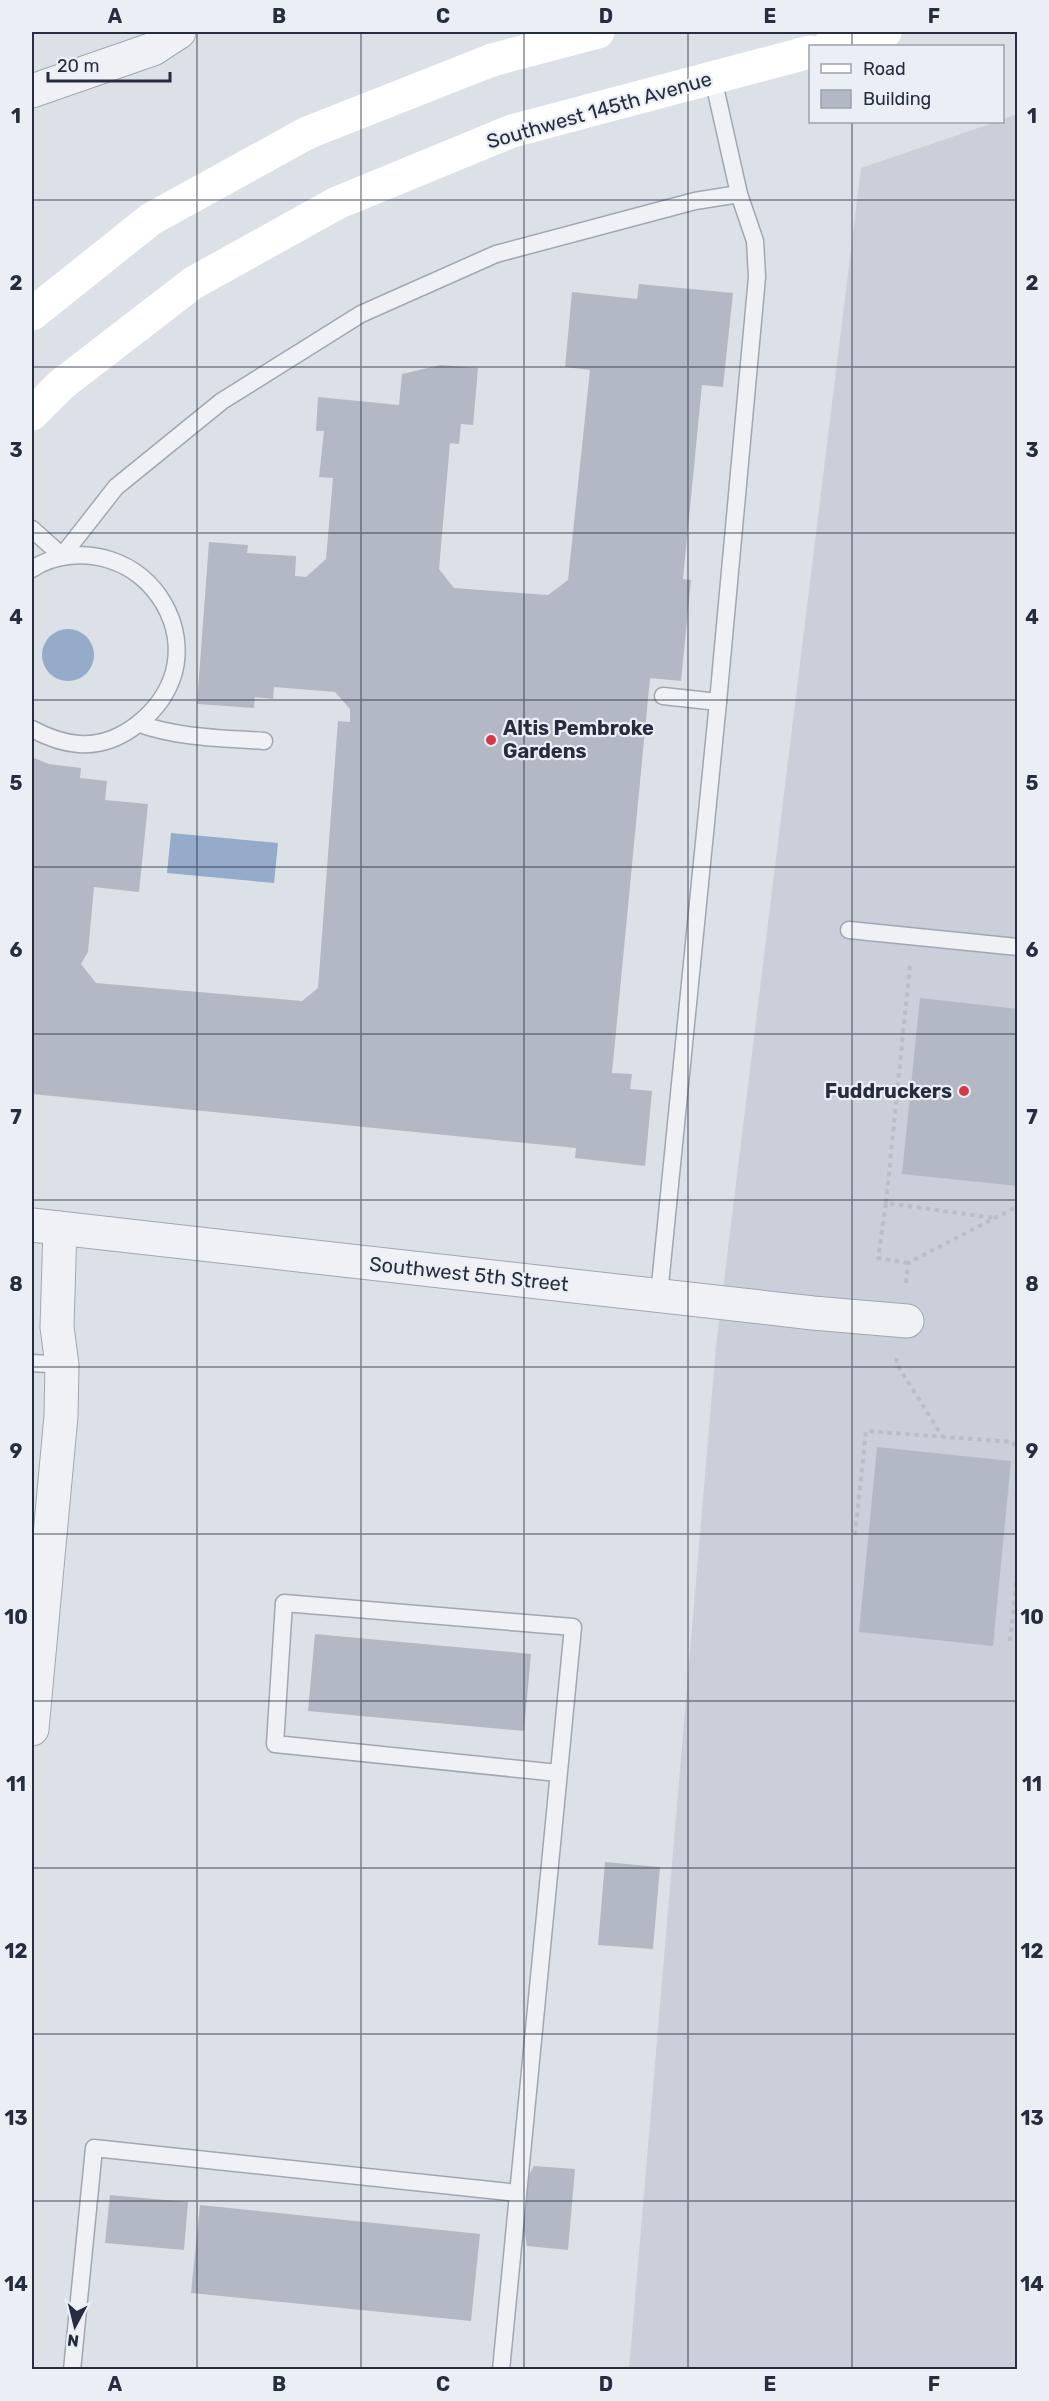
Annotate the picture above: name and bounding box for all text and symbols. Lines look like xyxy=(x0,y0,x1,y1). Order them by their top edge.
text: A xyxy=(108,4,123,28)
text: B xyxy=(272,4,286,28)
text: C xyxy=(436,4,450,28)
text: D xyxy=(599,4,613,28)
text: E xyxy=(764,4,776,28)
text: F xyxy=(928,4,940,28)
scale bar xyxy=(48,45,170,83)
legend xyxy=(809,45,1004,123)
text: 20 m xyxy=(57,55,99,77)
text: Road xyxy=(863,58,906,80)
street label: Southwest 145th Avenue xyxy=(484,66,714,154)
text: Building xyxy=(863,88,931,110)
text: 1 xyxy=(11,104,21,128)
text: 1 xyxy=(1027,104,1037,128)
text: 2 xyxy=(10,271,23,295)
text: 2 xyxy=(1026,271,1039,295)
text: 3 xyxy=(9,438,23,462)
text: 3 xyxy=(1025,438,1039,462)
text: 4 xyxy=(9,605,23,629)
text: 4 xyxy=(1025,605,1039,629)
place label: Altis Pembroke Gardens xyxy=(503,716,654,763)
marker: Altis Pembroke Gardens xyxy=(484,733,498,747)
text: 5 xyxy=(10,771,23,795)
text: 5 xyxy=(1026,771,1039,795)
text: 6 xyxy=(9,938,23,962)
text: 6 xyxy=(1025,938,1039,962)
place label: Fuddruckers xyxy=(825,1079,952,1103)
marker: Fuddruckers xyxy=(957,1084,971,1098)
text: 7 xyxy=(10,1105,22,1129)
text: 7 xyxy=(1026,1105,1038,1129)
street label: Southwest 5th Street xyxy=(368,1252,570,1296)
text: 8 xyxy=(9,1272,23,1296)
text: 8 xyxy=(1025,1272,1039,1296)
text: 9 xyxy=(10,1439,23,1463)
text: 9 xyxy=(1026,1439,1039,1463)
text: 10 xyxy=(4,1605,28,1629)
text: 10 xyxy=(1020,1605,1044,1629)
text: 11 xyxy=(6,1772,26,1796)
text: 11 xyxy=(1022,1772,1042,1796)
text: 12 xyxy=(5,1939,27,1963)
text: 12 xyxy=(1021,1939,1043,1963)
text: 13 xyxy=(4,2106,28,2130)
text: 13 xyxy=(1020,2106,1044,2130)
text: 14 xyxy=(4,2272,28,2296)
text: 14 xyxy=(1020,2272,1044,2296)
north arrow xyxy=(45,2296,105,2356)
text: N xyxy=(66,2330,80,2351)
text: A xyxy=(108,2372,123,2396)
text: B xyxy=(272,2372,286,2396)
text: C xyxy=(436,2372,450,2396)
text: D xyxy=(599,2372,613,2396)
text: E xyxy=(764,2372,776,2396)
text: F xyxy=(928,2372,940,2396)

